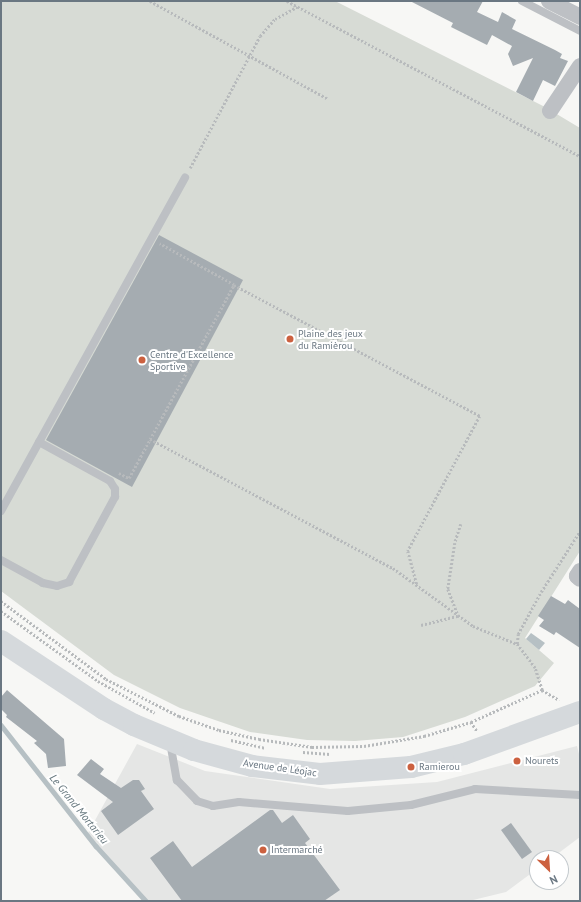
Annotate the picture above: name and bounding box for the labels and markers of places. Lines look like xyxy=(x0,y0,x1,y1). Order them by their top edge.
place label: Plaine des jeux du Ramièrou xyxy=(298,327,363,350)
marker: Plaine des jeux du Ramièrou xyxy=(285,334,295,344)
place label: Centre d'Excellence Sportive xyxy=(150,348,233,372)
marker: Centre d'Excellence Sportive xyxy=(137,355,147,365)
place label: Nourets xyxy=(525,755,559,767)
marker: Nourets xyxy=(512,756,522,766)
place label: Ramierou xyxy=(419,761,460,773)
marker: Ramierou xyxy=(406,762,416,772)
place label: Intermarché xyxy=(271,844,323,856)
marker: Intermarché xyxy=(258,845,268,855)

